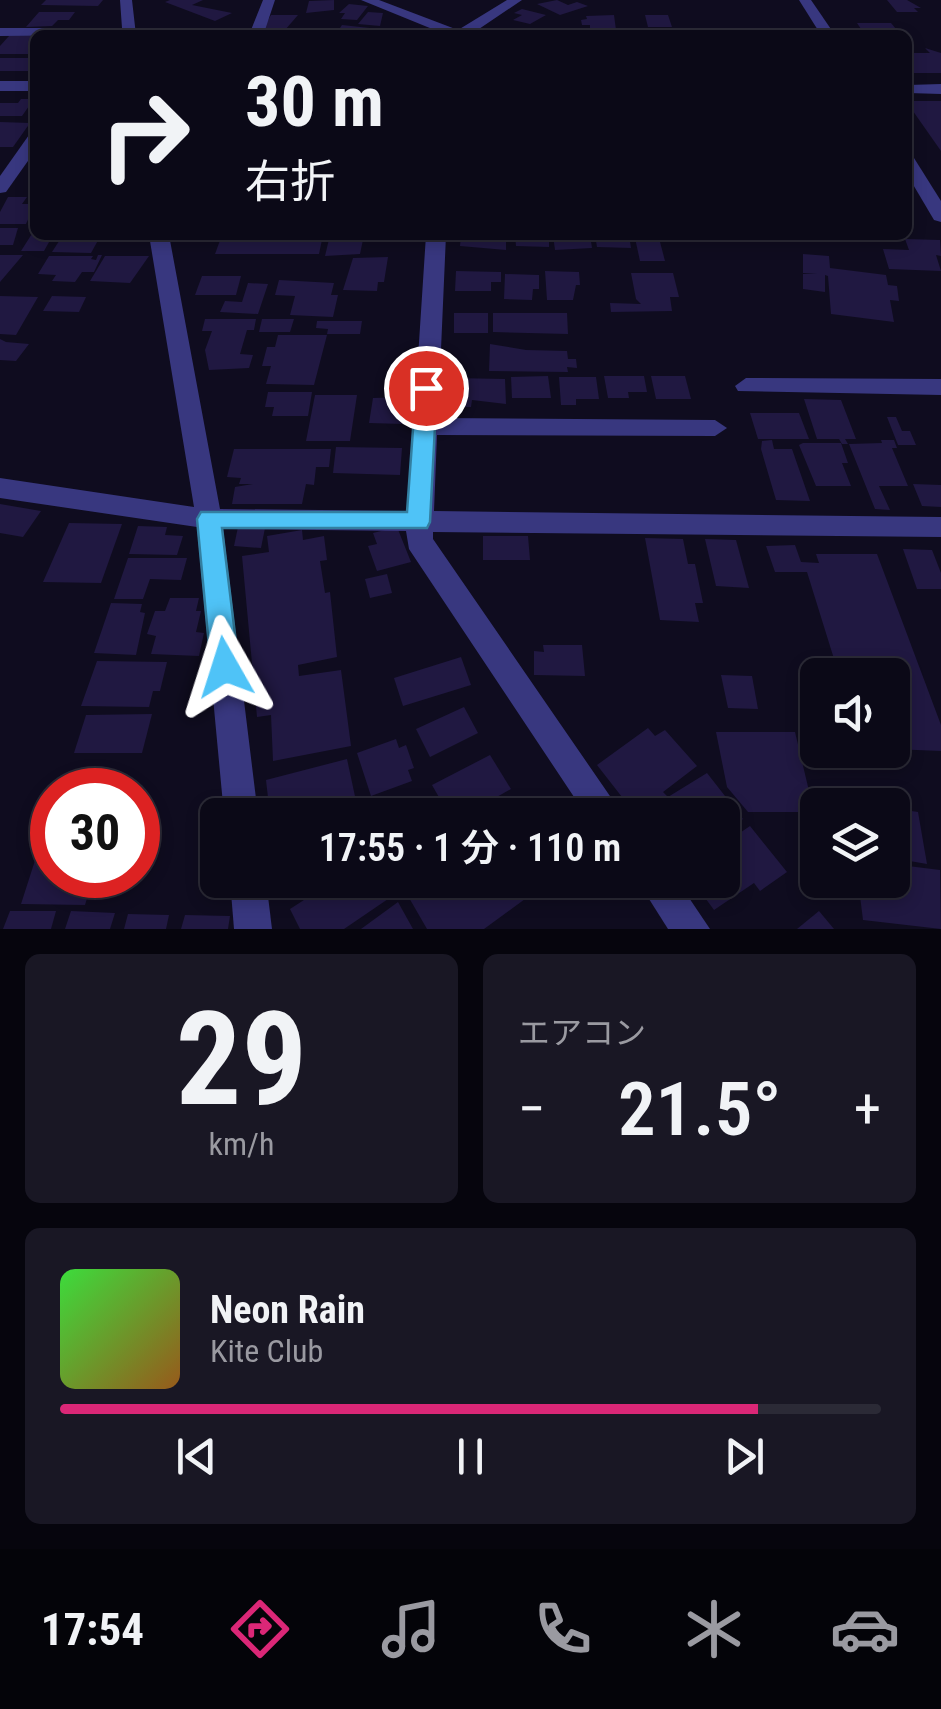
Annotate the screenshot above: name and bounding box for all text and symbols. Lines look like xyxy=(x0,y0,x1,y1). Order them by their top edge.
text: 30 m xyxy=(245,61,384,143)
icon: right xyxy=(80,70,210,200)
text: 右折 xyxy=(245,155,335,208)
pin xyxy=(384,346,469,431)
icon: arrive xyxy=(399,361,454,416)
position arrow xyxy=(173,615,277,719)
map controls xyxy=(800,658,910,898)
button: sound xyxy=(800,658,910,768)
speed limit sign: 30 xyxy=(30,768,160,898)
button: layers xyxy=(800,788,910,898)
text: 17:55 · 1 分 · 110 m xyxy=(319,826,621,870)
text: 29 xyxy=(176,983,307,1136)
text: エアコン xyxy=(518,1014,646,1052)
text: 21.5° xyxy=(618,1065,781,1153)
text: − xyxy=(518,1077,546,1141)
text: + xyxy=(854,1077,881,1141)
text: km/h xyxy=(209,1125,274,1163)
text: Neon Rain xyxy=(210,1288,365,1332)
text: Kite Club xyxy=(210,1332,323,1370)
icon: previous xyxy=(169,1429,224,1484)
icon: pause xyxy=(443,1429,498,1484)
icon: next xyxy=(717,1429,772,1484)
icon: directions xyxy=(225,1594,295,1664)
icon: music xyxy=(376,1594,446,1664)
icon: phone xyxy=(528,1594,598,1664)
icon: climate xyxy=(679,1594,749,1664)
icon: car xyxy=(830,1594,900,1664)
text: 17:54 xyxy=(41,1603,144,1656)

